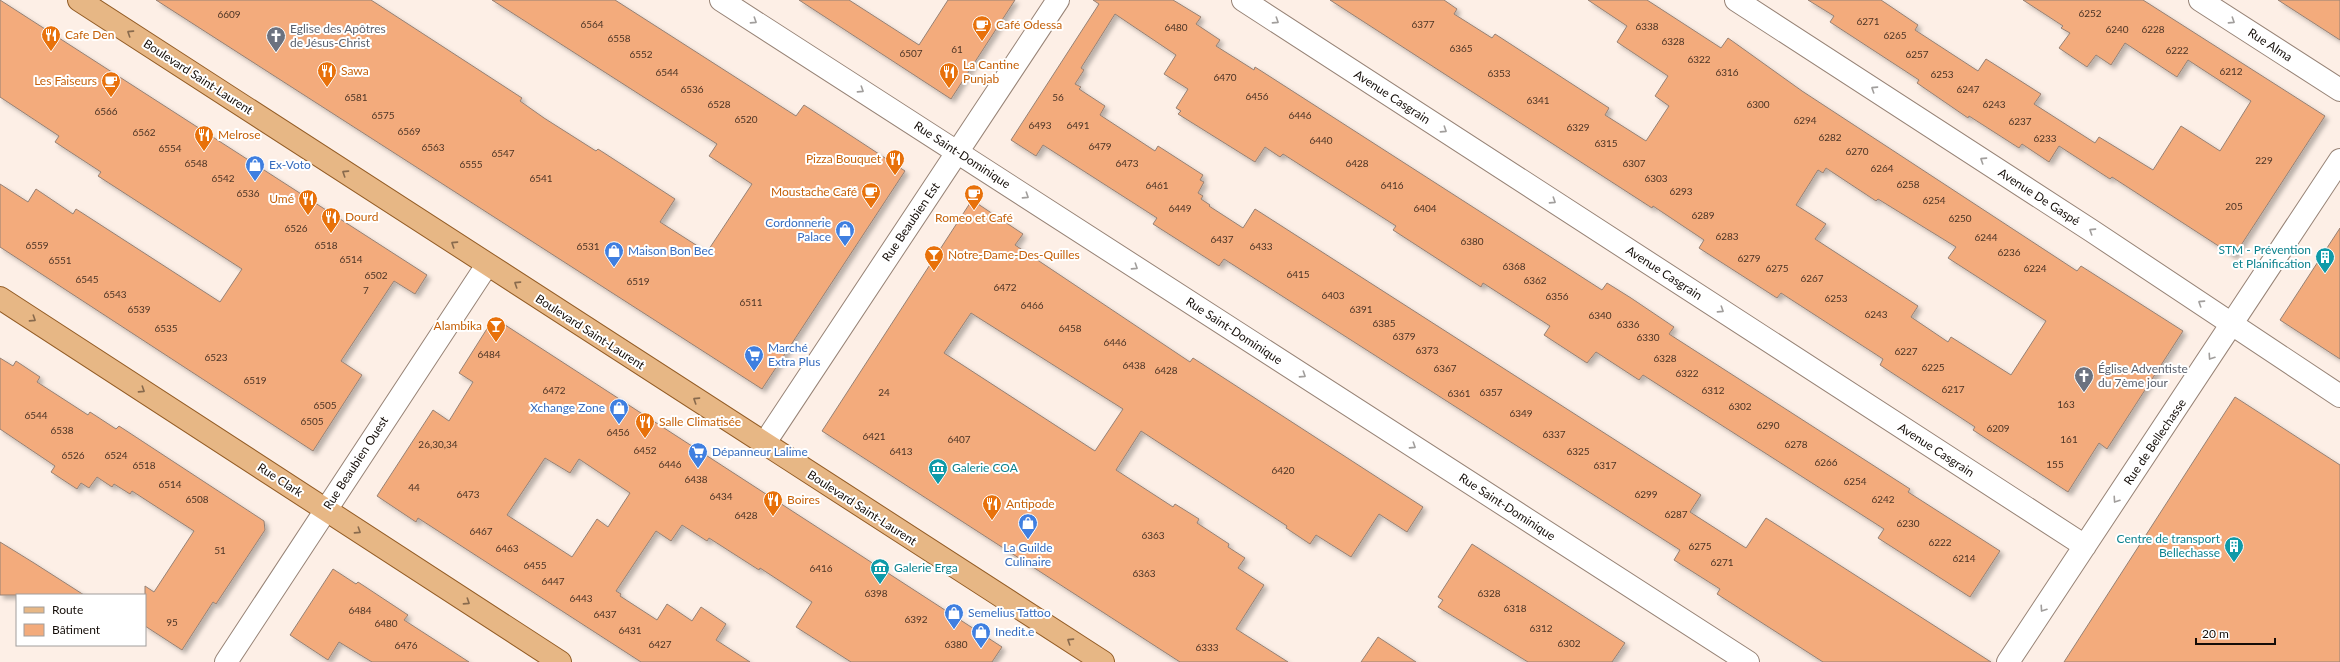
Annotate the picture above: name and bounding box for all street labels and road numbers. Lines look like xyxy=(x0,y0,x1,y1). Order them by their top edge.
street label: Rue Alma xyxy=(2245,25,2295,64)
street label: Boulevard Saint-Laurent xyxy=(141,36,256,118)
street label: Avenue Casgrain xyxy=(1351,66,1433,127)
street label: Rue Saint-Dominique xyxy=(911,118,1013,191)
street label: Avenue De Gaspé xyxy=(1996,165,2083,229)
street label: Rue Beaubien Est xyxy=(879,179,943,264)
street label: Avenue Casgrain xyxy=(1623,242,1705,303)
street label: Boulevard Saint-Laurent xyxy=(533,291,648,373)
street label: Rue Saint-Dominique xyxy=(1183,294,1285,367)
street label: Rue de Bellechasse xyxy=(2120,396,2189,488)
street label: Rue Beaubien Ouest xyxy=(320,413,392,512)
street label: Avenue Casgrain xyxy=(1895,419,1977,480)
street label: Rue Clark xyxy=(255,459,306,500)
street label: Boulevard Saint-Laurent xyxy=(805,467,920,549)
street label: Rue Saint-Dominique xyxy=(1456,470,1558,543)

